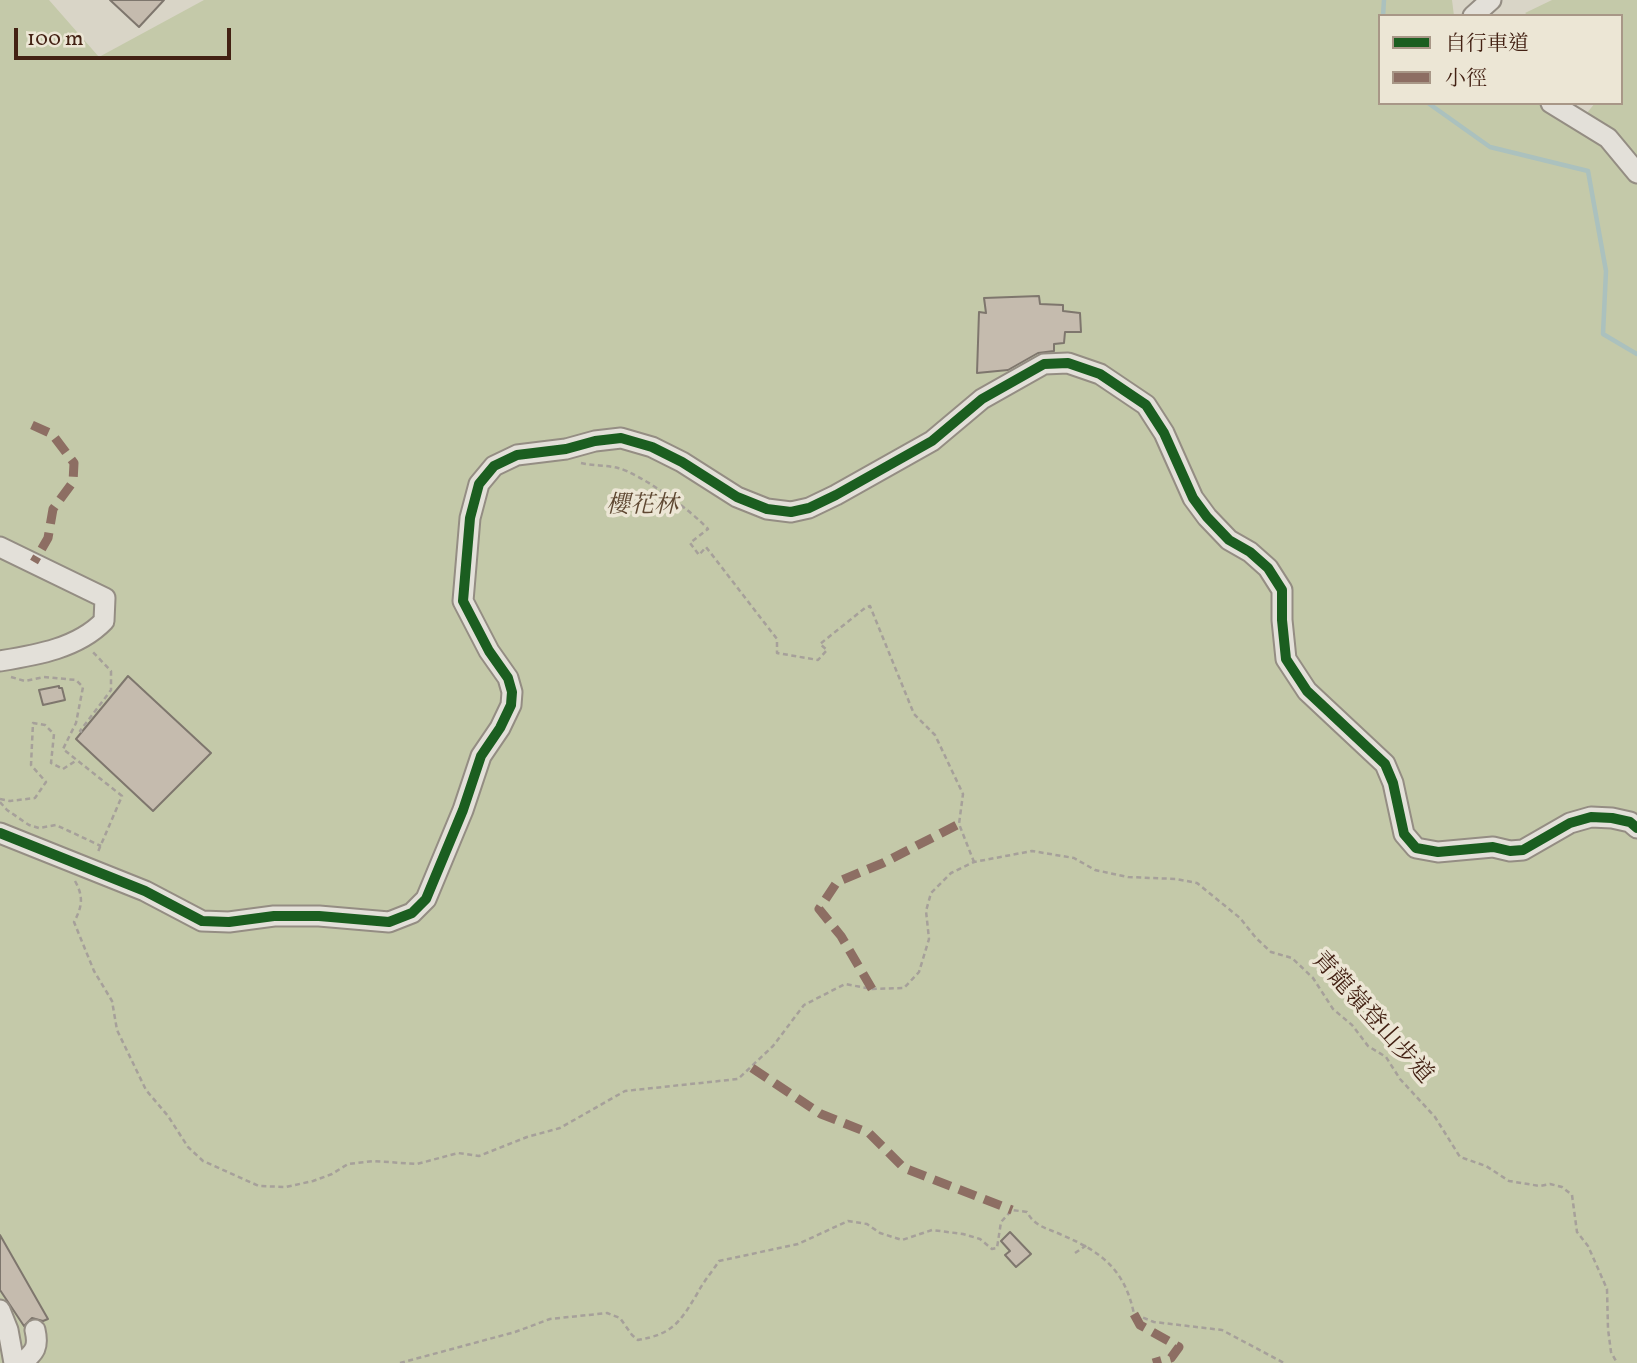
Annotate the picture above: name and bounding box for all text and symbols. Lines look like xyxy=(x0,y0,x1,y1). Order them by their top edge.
scale bar xyxy=(18,14,234,58)
legend xyxy=(1378,14,1623,105)
text: 100 m xyxy=(27,25,84,54)
text: 自行車道 xyxy=(1445,30,1529,59)
text: 小徑 xyxy=(1445,65,1487,94)
park label: 櫻花林 xyxy=(606,494,678,522)
street label: 青龍嶺登山步道 xyxy=(1304,947,1438,1091)

